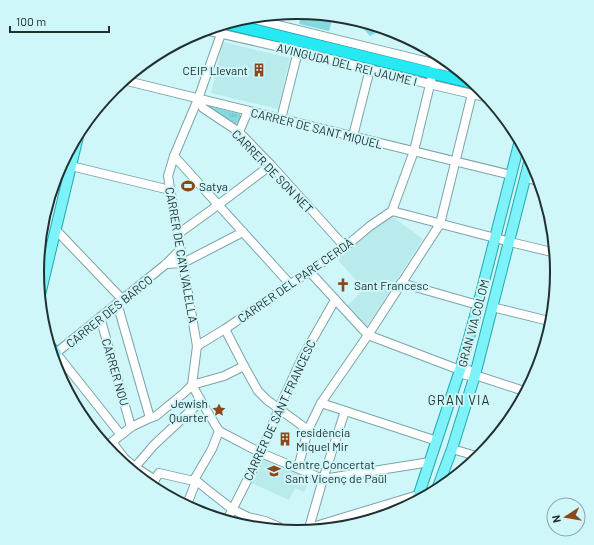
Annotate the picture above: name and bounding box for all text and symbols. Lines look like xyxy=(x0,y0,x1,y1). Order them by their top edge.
scale bar xyxy=(10,8,109,34)
text: 100 m xyxy=(16,14,46,28)
street label: AVINGUDA DEL REI JAUME I xyxy=(275,40,419,88)
building icon: CEIP Llevant xyxy=(251,62,267,78)
place label: CEIP Llevant xyxy=(182,63,248,77)
street label: CARRER DE SANT MIQUEL xyxy=(250,105,385,151)
street label: CARRER DE SON NET xyxy=(230,126,316,216)
sports icon: Satya xyxy=(180,178,196,194)
place label: Satya xyxy=(199,179,228,193)
street label: CARRER DE CA'N VALELLA xyxy=(163,186,201,324)
street label: CARRER DEL PARE CERDÀ xyxy=(235,235,355,325)
street label: CARRER DES BARCO xyxy=(63,272,155,350)
church icon: Sant Francesc xyxy=(335,277,351,293)
place label: Sant Francesc xyxy=(354,278,428,292)
street label: GRAN VIA COLOM xyxy=(455,278,491,368)
street label: CARRER NOU xyxy=(100,337,132,407)
street label: CARRER DE SANT FRANCESC xyxy=(240,337,318,483)
district label: GRAN VIA xyxy=(428,392,490,408)
place label: Jewish Quarter xyxy=(169,396,209,424)
place icon: Jewish Quarter xyxy=(211,402,227,418)
place label: residència Miquel Mir xyxy=(296,425,350,453)
building icon: residència Miquel Mir xyxy=(277,431,293,447)
place label: Centre Concertat Sant Vicenç de Paül xyxy=(285,457,387,485)
school or university icon: Centre Concertat Sant Vicenç de Paül xyxy=(266,463,282,479)
north arrow xyxy=(546,497,586,537)
text: N xyxy=(549,514,563,524)

